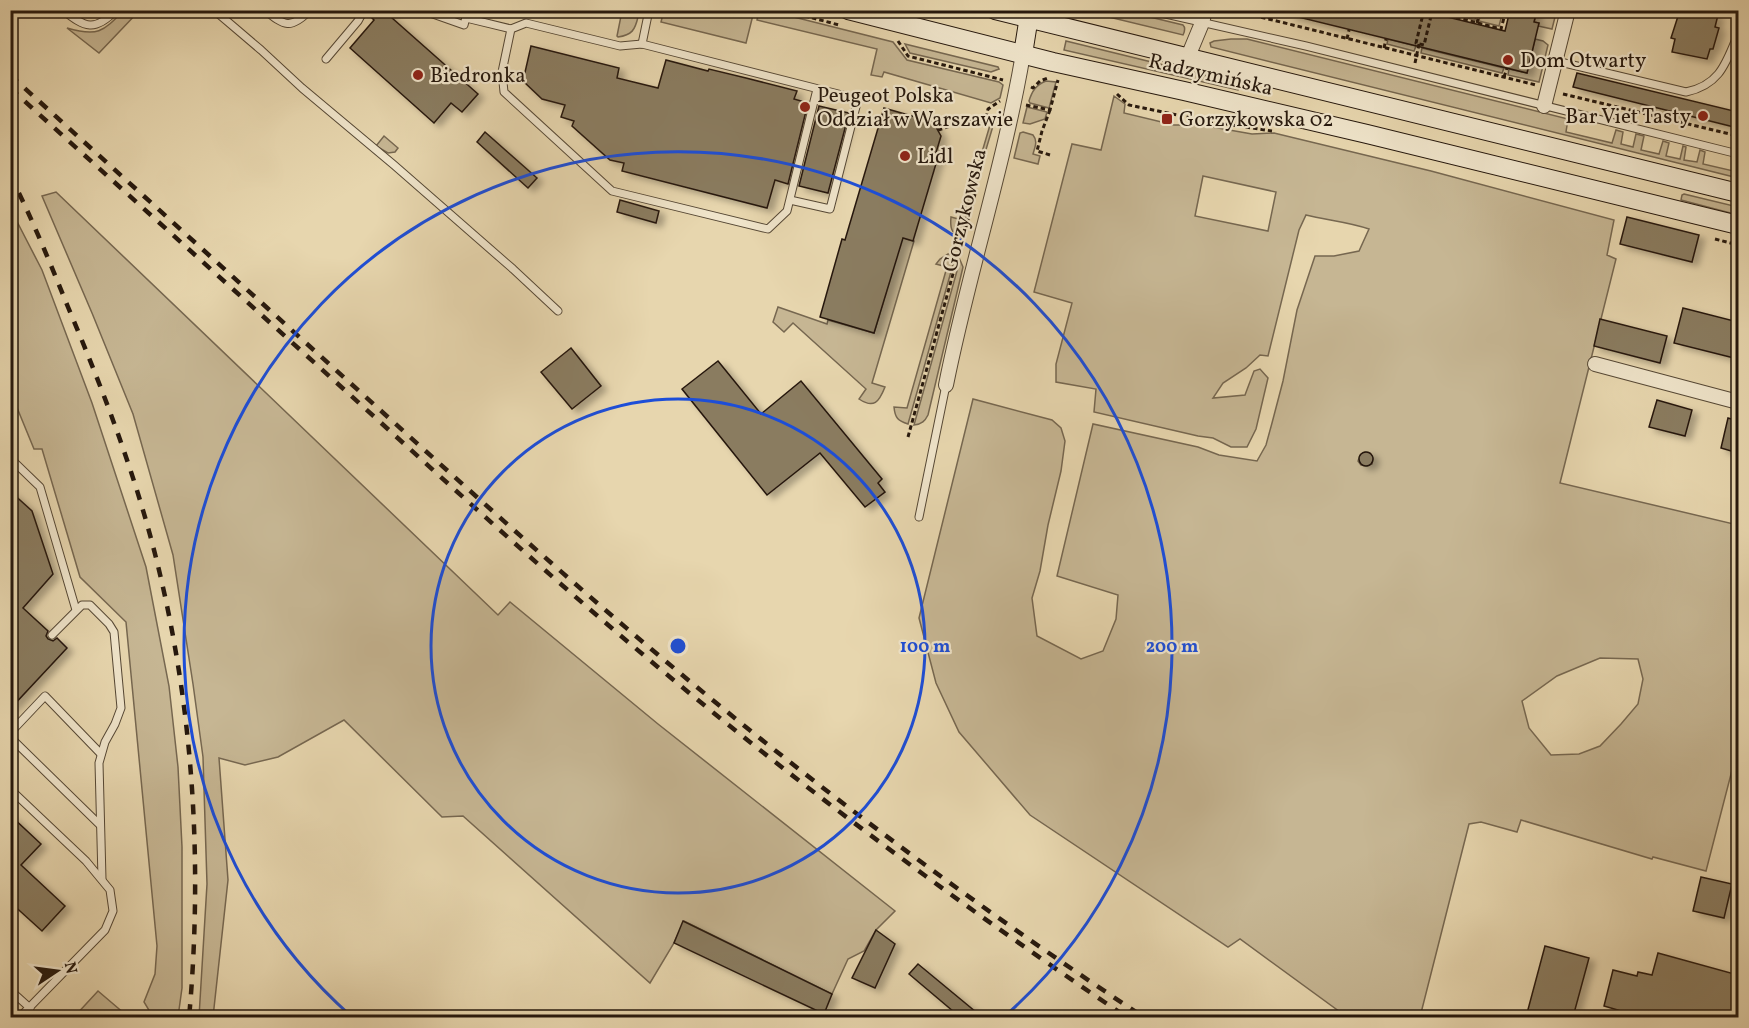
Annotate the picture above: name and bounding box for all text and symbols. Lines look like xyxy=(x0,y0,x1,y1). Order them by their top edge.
street label: Radzymińska xyxy=(1146,47,1276,104)
place label: Dom Otwarty xyxy=(1520,47,1647,76)
marker: Dom Otwarty xyxy=(1501,53,1515,67)
place label: Biedronka xyxy=(430,62,526,91)
marker: Biedronka xyxy=(411,68,425,82)
place label: Peugeot Polska Oddział w Warszawie xyxy=(817,82,1013,135)
marker: Peugeot Polska Oddział w Warszawie xyxy=(798,100,812,114)
place label: Bar Viet Tasty xyxy=(1565,103,1692,132)
place label: Gorzykowska 02 xyxy=(1179,106,1334,135)
marker: Bar Viet Tasty xyxy=(1696,109,1710,123)
marker: Gorzykowska 02 xyxy=(1160,112,1174,126)
place label: Lidl xyxy=(917,143,953,172)
street label: Gorzykowska xyxy=(936,146,995,275)
marker: Lidl xyxy=(898,149,912,163)
text: 100 m xyxy=(900,635,950,660)
text: 200 m xyxy=(1146,635,1198,660)
centre of rings xyxy=(668,636,688,656)
north arrow xyxy=(27,941,87,1001)
text: N xyxy=(58,960,82,977)

